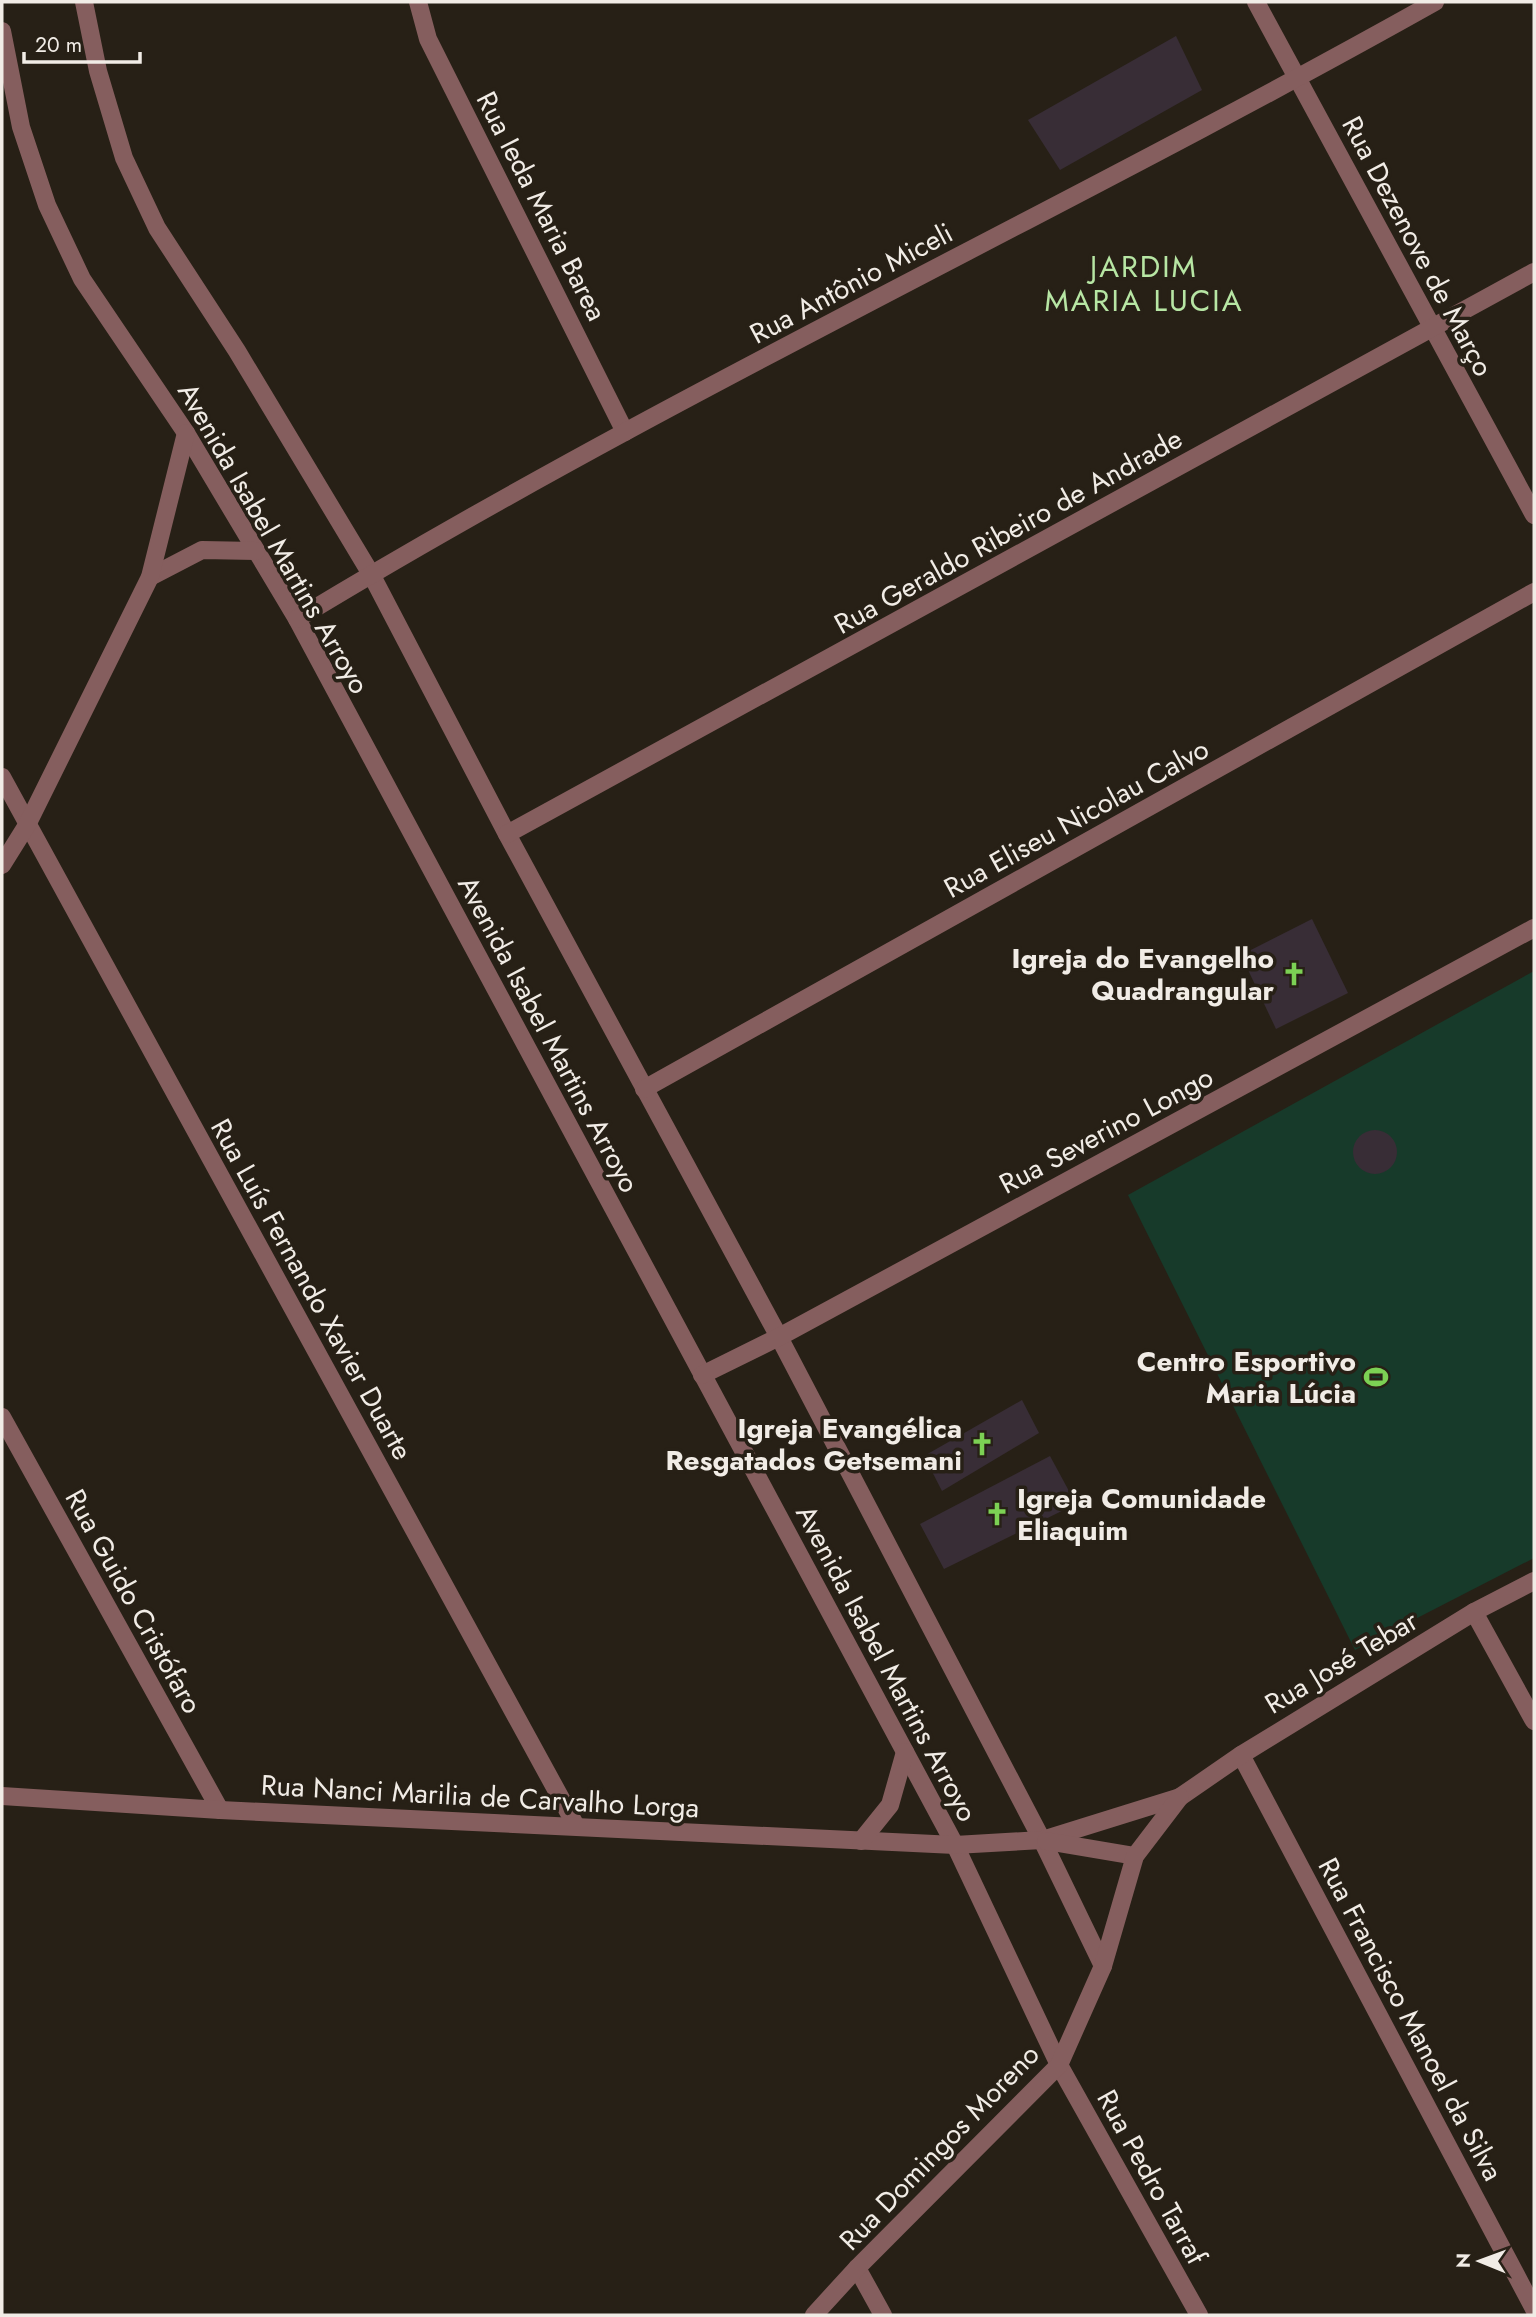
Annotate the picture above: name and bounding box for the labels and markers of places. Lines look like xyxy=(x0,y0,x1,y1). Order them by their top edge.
place label: Igreja do Evangelho Quadrangular xyxy=(1012,938,1274,1011)
church icon: Igreja do Evangelho Quadrangular xyxy=(1280,960,1308,988)
place label: Centro Esportivo Maria Lúcia xyxy=(1137,1341,1356,1414)
sports icon: Centro Esportivo Maria Lúcia xyxy=(1362,1363,1390,1391)
place label: Igreja Evangélica Resgatados Getsemani xyxy=(666,1408,962,1481)
church icon: Igreja Evangélica Resgatados Getsemani xyxy=(968,1430,996,1458)
place label: Igreja Comunidade Eliaquim xyxy=(1017,1478,1266,1551)
church icon: Igreja Comunidade Eliaquim xyxy=(983,1500,1011,1528)

